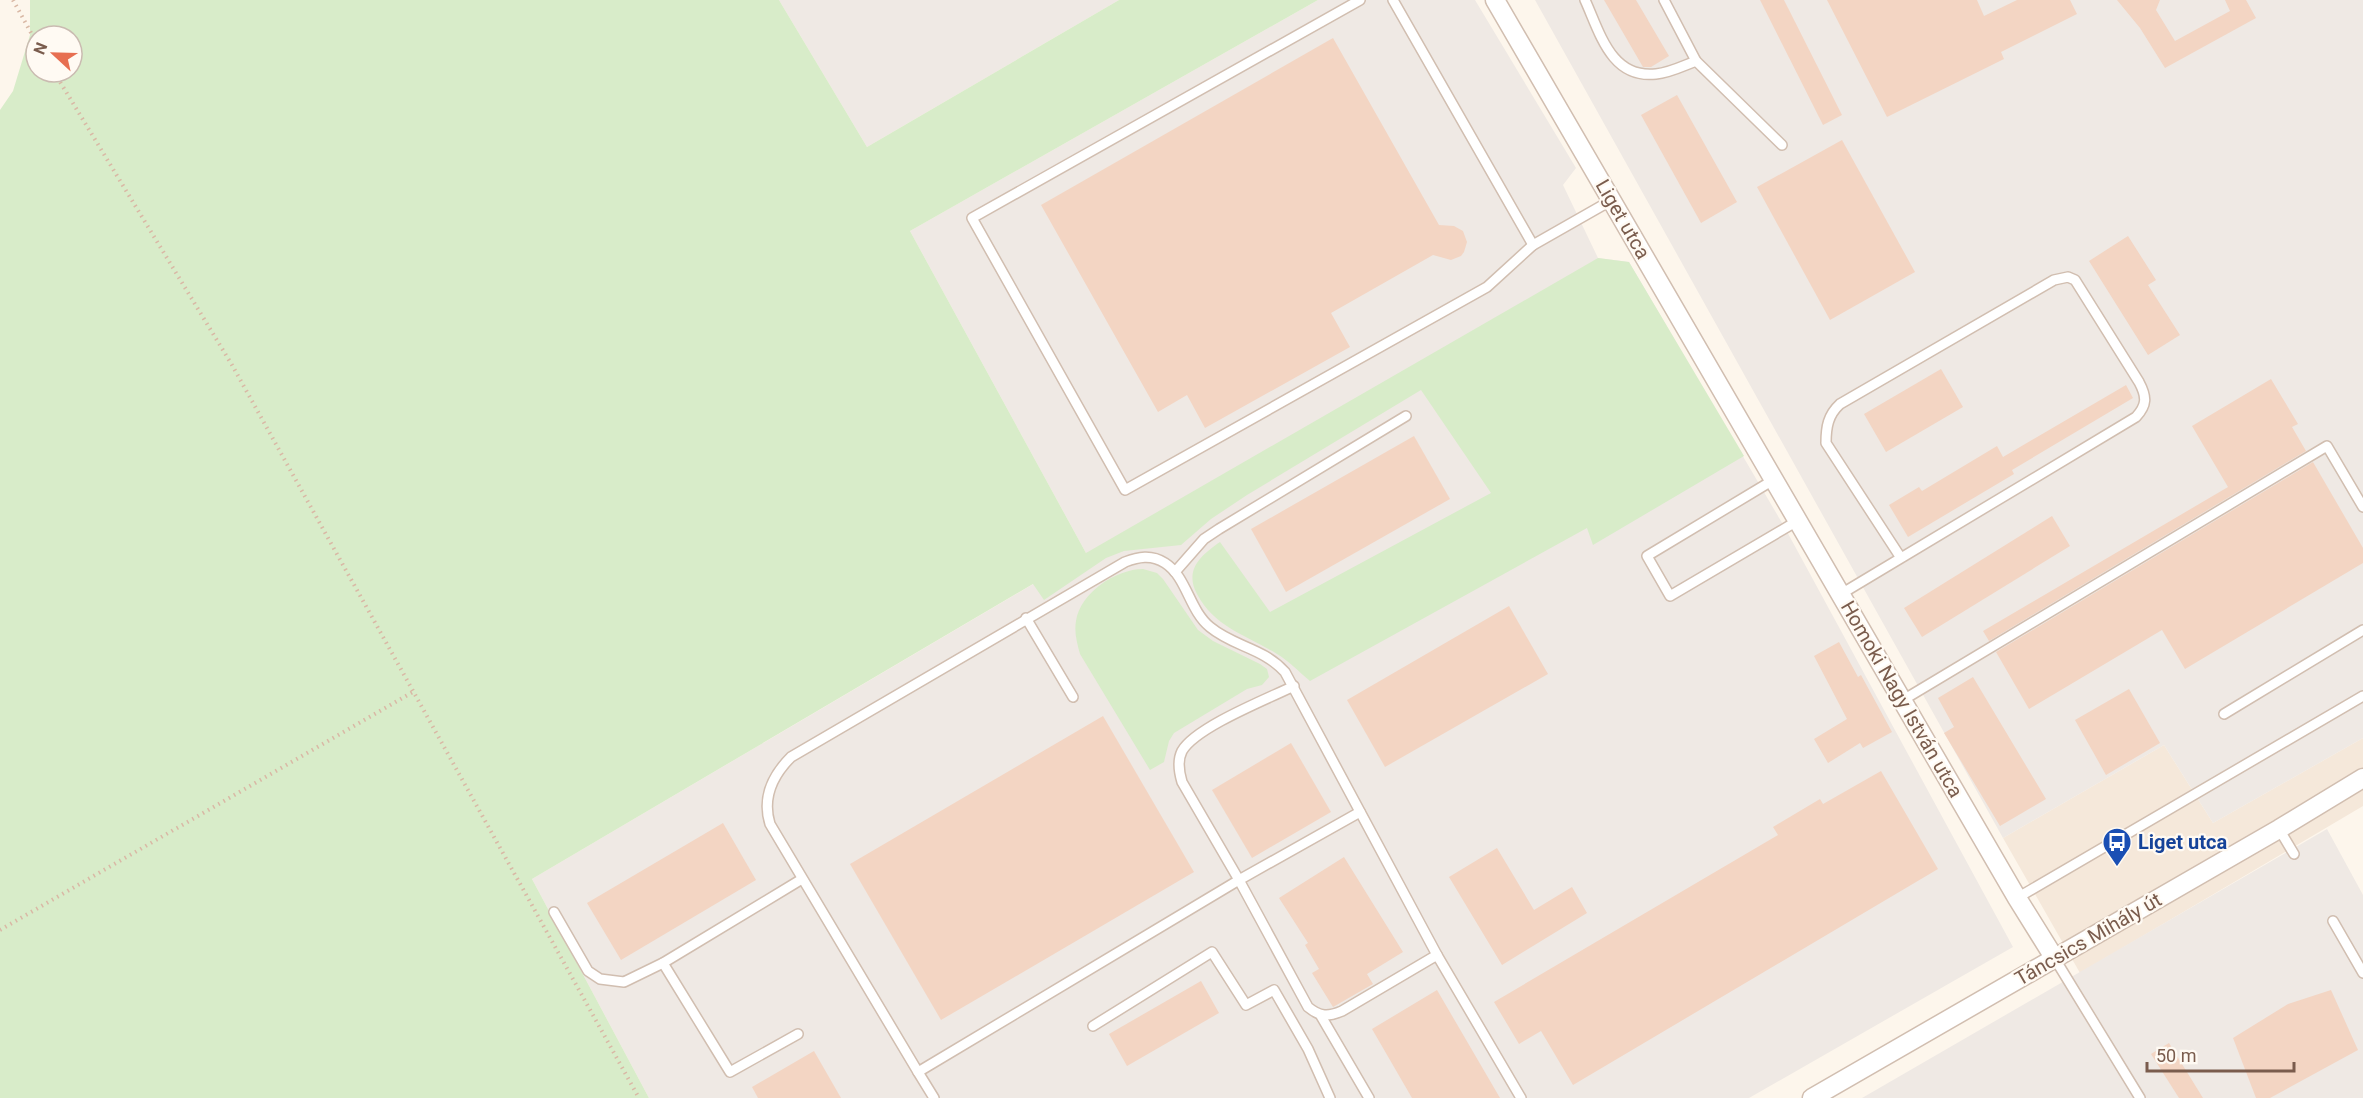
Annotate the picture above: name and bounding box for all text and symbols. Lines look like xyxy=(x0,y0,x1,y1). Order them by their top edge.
north arrow xyxy=(24,24,84,84)
text: N xyxy=(30,40,51,57)
street label: Liget utca xyxy=(1591,175,1655,263)
street label: Homoki Nagy István utca xyxy=(1836,596,1968,802)
bus stop icon: Liget utca xyxy=(2101,826,2133,868)
place label: Liget utca xyxy=(2138,830,2227,854)
street label: Táncsics Mihály út xyxy=(2010,887,2166,991)
scale bar xyxy=(2147,1035,2294,1073)
text: 50 m xyxy=(2156,1045,2196,1066)

